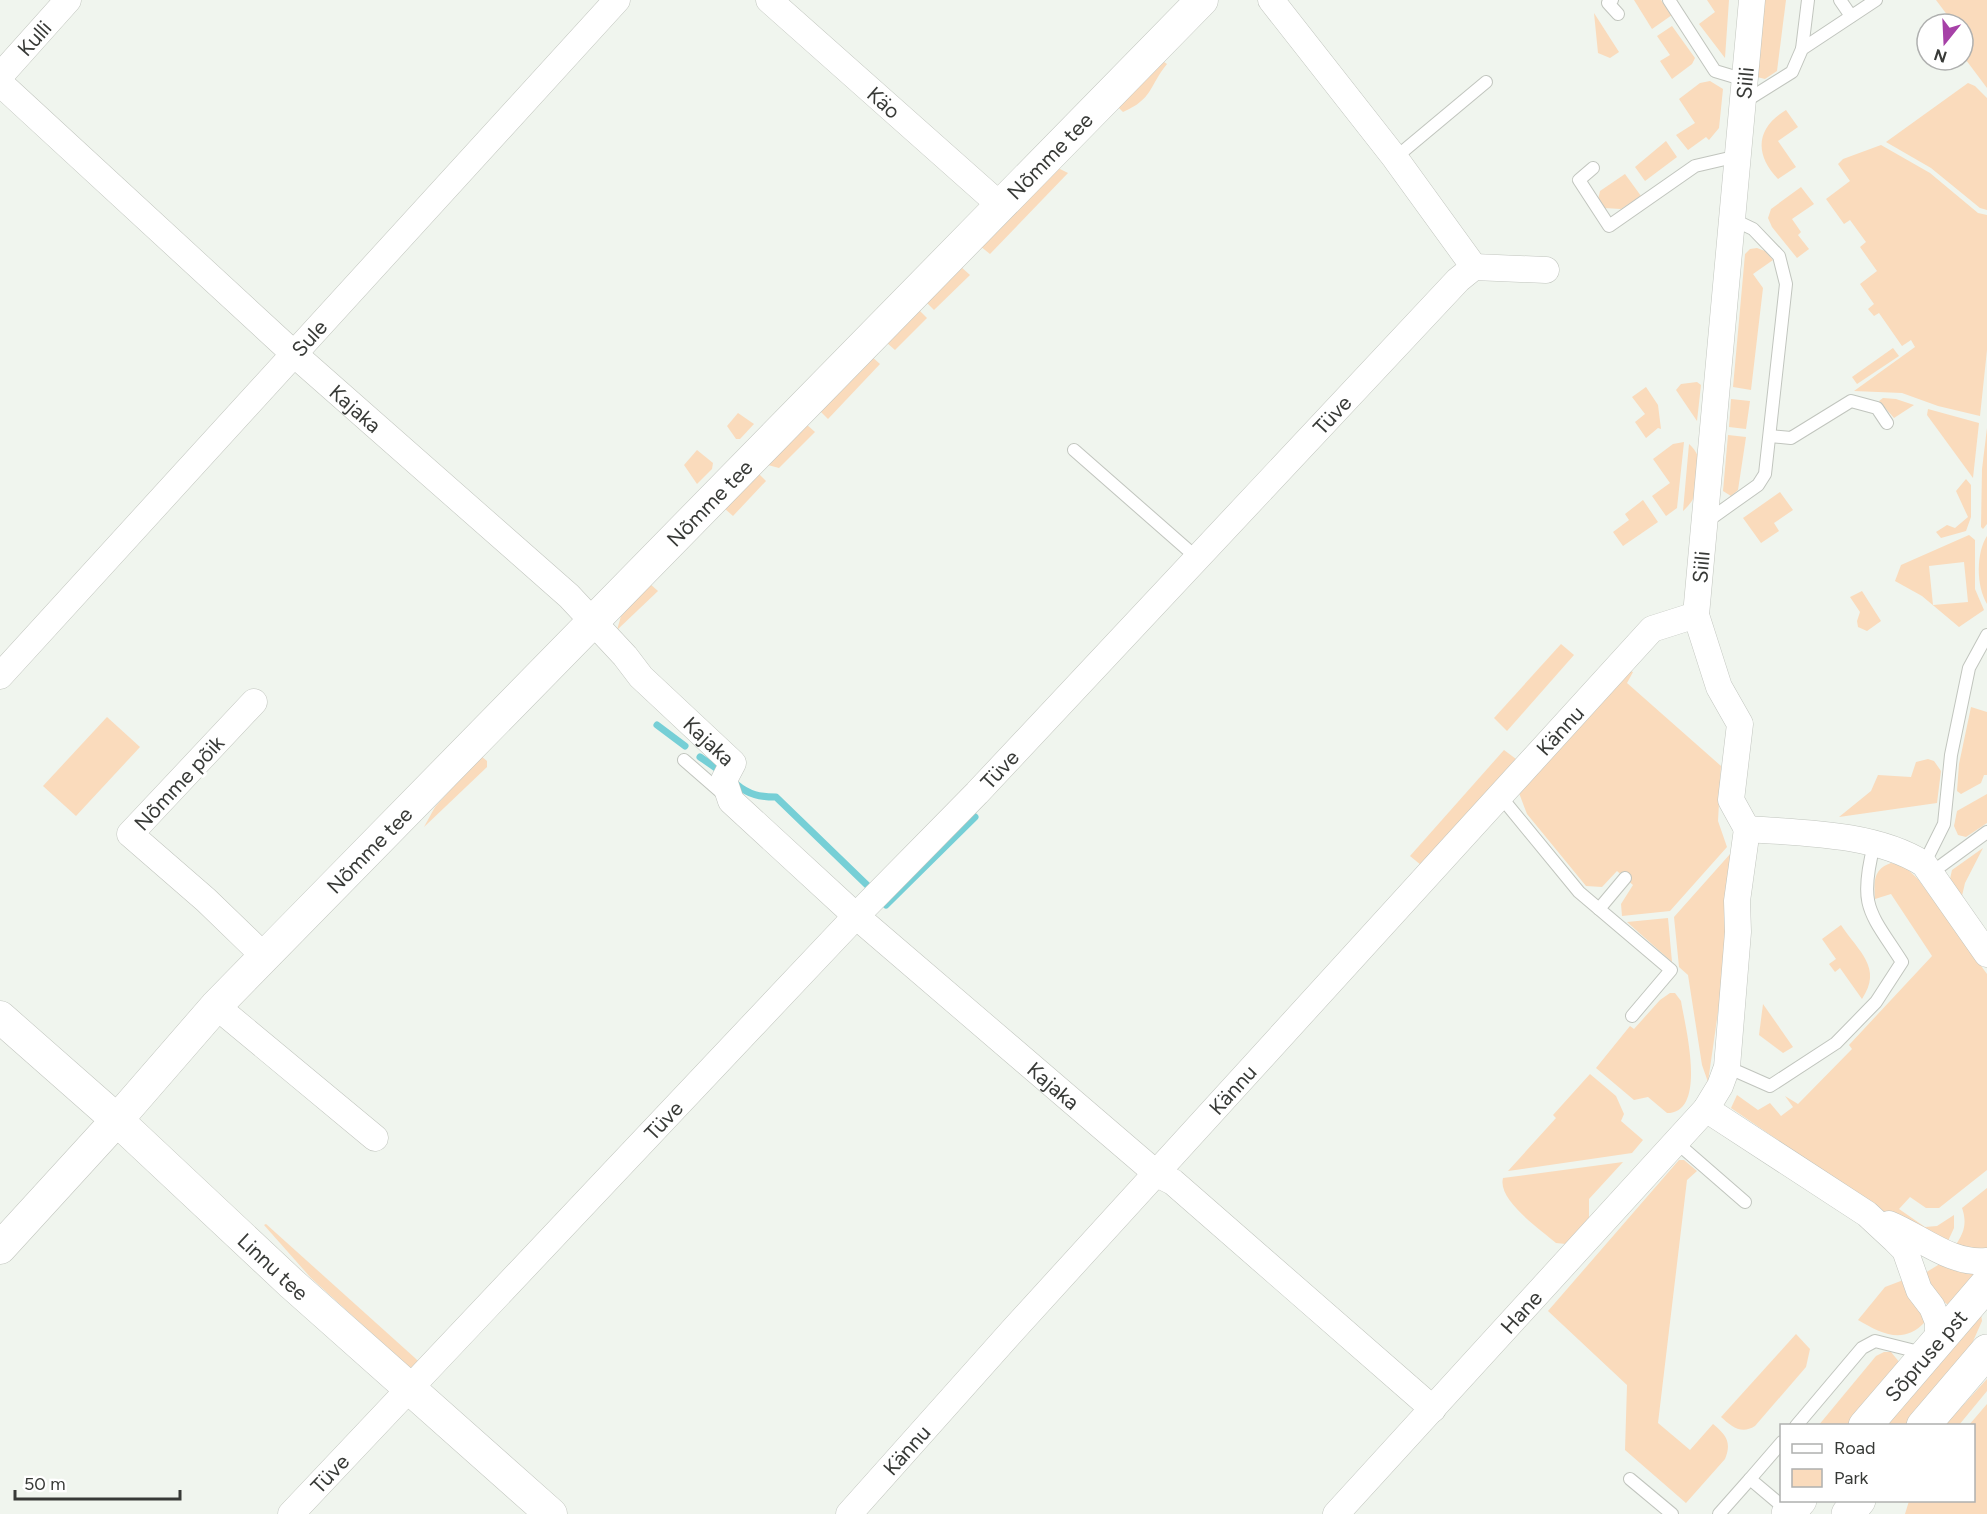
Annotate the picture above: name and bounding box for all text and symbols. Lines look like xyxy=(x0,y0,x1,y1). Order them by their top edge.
north arrow xyxy=(1915,12,1975,72)
street label: Kulli xyxy=(12,15,56,61)
text: N xyxy=(1932,45,1949,67)
street label: Siili xyxy=(1731,66,1758,100)
street label: Käo xyxy=(863,81,906,123)
street label: Nõmme tee xyxy=(1001,107,1097,204)
street label: Sule xyxy=(286,314,332,361)
street label: Kajaka xyxy=(325,379,387,438)
street label: Tüve xyxy=(1307,390,1356,439)
street label: Nõmme tee xyxy=(661,454,757,551)
street label: Siili xyxy=(1686,550,1714,584)
street label: Kännu xyxy=(1531,700,1589,760)
street label: Kajaka xyxy=(679,711,740,771)
street label: Nõmme põik xyxy=(129,730,230,836)
street label: Tüve xyxy=(975,744,1024,794)
street label: Nõmme tee xyxy=(321,801,417,899)
street label: Kajaka xyxy=(1022,1056,1085,1114)
street label: Kännu xyxy=(1203,1059,1261,1120)
street label: Tüve xyxy=(639,1095,688,1145)
street label: Linnu tee xyxy=(233,1228,314,1305)
street label: Hane xyxy=(1495,1285,1547,1338)
street label: Sõpruse pst xyxy=(1879,1304,1972,1406)
street label: Kännu xyxy=(877,1420,935,1480)
legend xyxy=(1780,1424,1975,1502)
text: Road xyxy=(1834,1437,1875,1459)
street label: Tüve xyxy=(305,1449,354,1498)
scale bar xyxy=(15,1463,180,1501)
text: Park xyxy=(1834,1467,1869,1489)
text: 50 m xyxy=(24,1473,66,1495)

